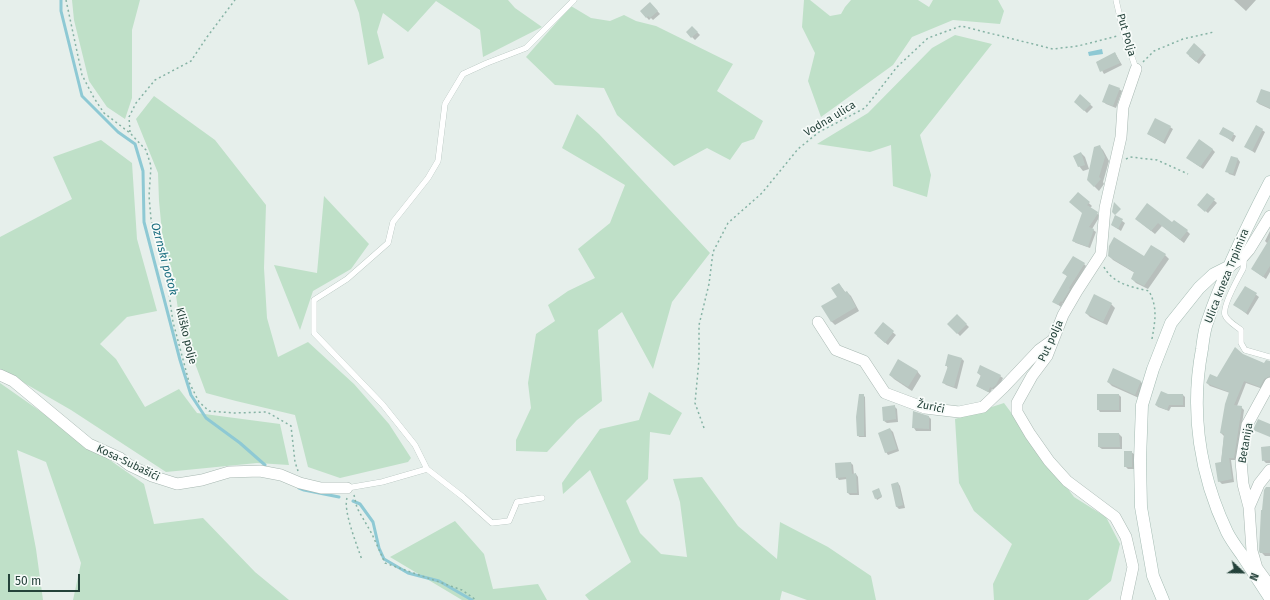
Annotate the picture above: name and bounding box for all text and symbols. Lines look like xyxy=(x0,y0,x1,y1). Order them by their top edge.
street label: Put Polja xyxy=(1114,12,1138,58)
street label: Vodna ulica xyxy=(802,98,858,140)
water label: Ozrnski potok xyxy=(147,221,181,297)
street label: Ulica kneza Trpimira xyxy=(1202,227,1252,325)
street label: Kliško polje xyxy=(173,306,199,366)
street label: Put polja xyxy=(1036,318,1066,364)
street label: Žurići xyxy=(916,398,946,416)
street label: Betanija xyxy=(1236,422,1256,464)
street label: Kosa-Subašići xyxy=(94,442,162,484)
north arrow xyxy=(1222,552,1262,592)
scale bar xyxy=(10,566,82,592)
text: N xyxy=(1246,571,1261,582)
text: 50 m xyxy=(15,574,41,588)

